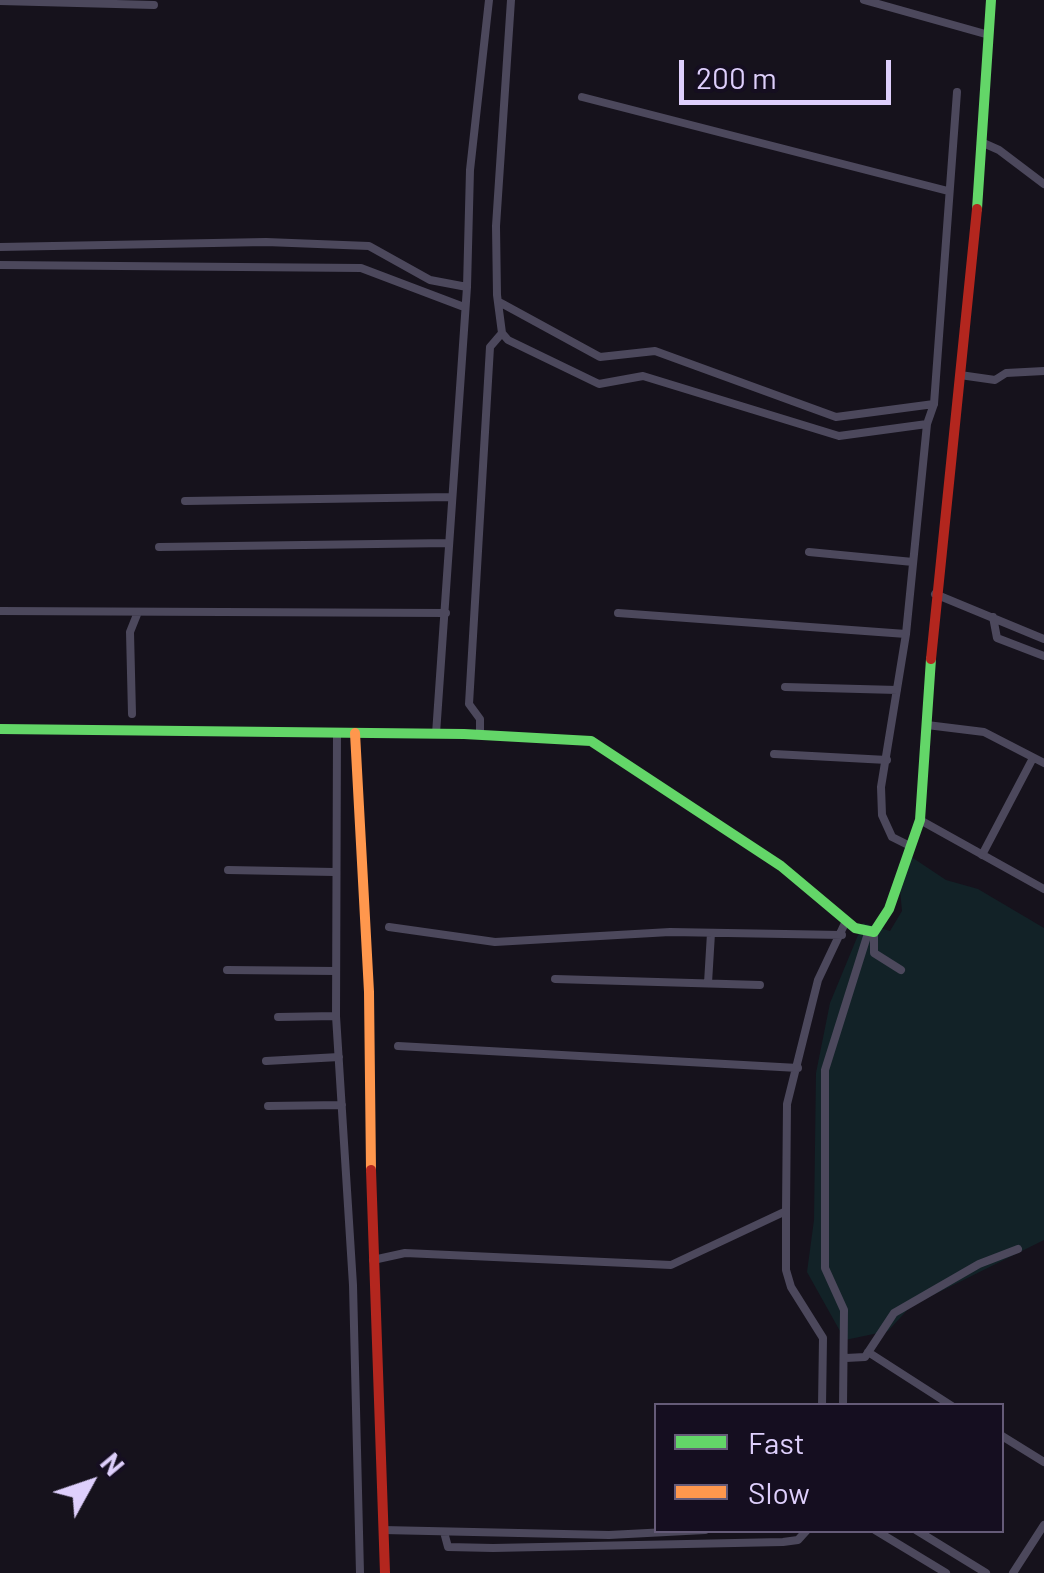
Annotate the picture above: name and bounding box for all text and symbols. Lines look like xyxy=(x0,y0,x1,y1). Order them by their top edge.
scale bar xyxy=(684,40,896,102)
text: 200 m xyxy=(696,59,777,95)
legend xyxy=(654,1403,1004,1533)
text: Fast xyxy=(748,1424,805,1460)
north arrow xyxy=(40,1433,140,1533)
text: N xyxy=(94,1446,132,1482)
text: Slow xyxy=(748,1474,810,1510)

